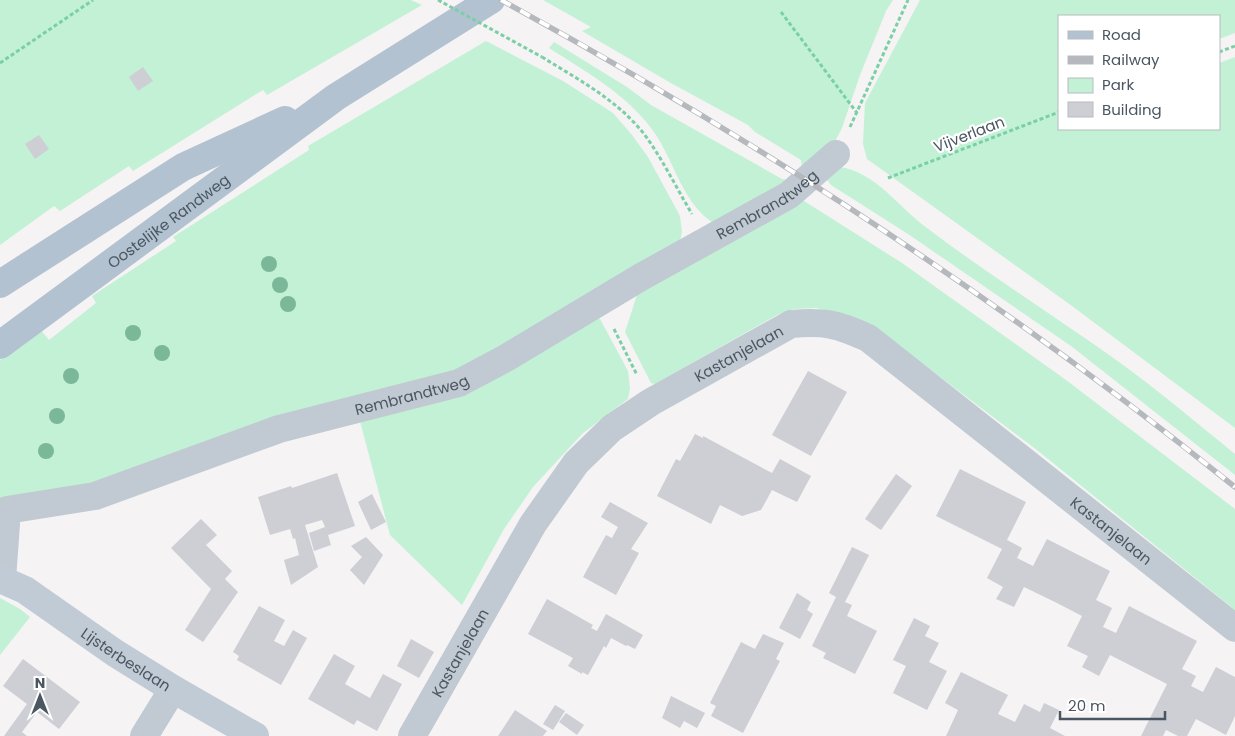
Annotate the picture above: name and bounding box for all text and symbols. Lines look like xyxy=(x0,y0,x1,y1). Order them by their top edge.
legend xyxy=(1058,15,1220,130)
text: Road xyxy=(1102,24,1141,45)
text: Railway xyxy=(1102,49,1160,70)
text: Park xyxy=(1102,74,1134,95)
text: Building xyxy=(1102,99,1162,120)
street label: Vijverlaan xyxy=(930,111,1008,157)
street label: Rembrandtweg xyxy=(712,164,822,244)
street label: Oostelijke Randweg xyxy=(103,169,234,273)
street label: Kastanjelaan xyxy=(690,320,787,386)
street label: Rembrandtweg xyxy=(352,369,472,420)
street label: Kastanjelaan xyxy=(1066,492,1157,569)
street label: Kastanjelaan xyxy=(426,604,493,701)
street label: Lijsterbeslaan xyxy=(77,622,175,696)
north arrow xyxy=(15,671,65,721)
text: N xyxy=(35,673,45,693)
scale bar xyxy=(1060,688,1165,720)
text: 20 m xyxy=(1068,695,1106,716)

